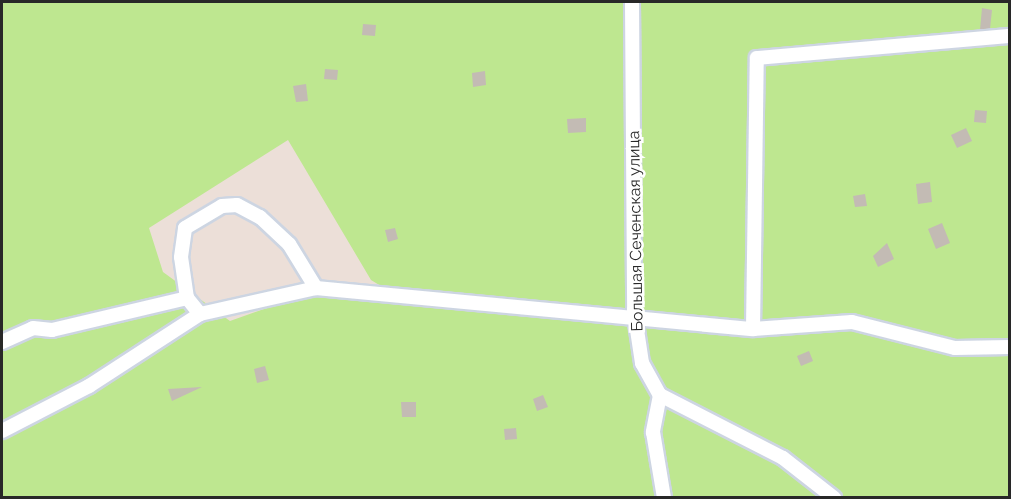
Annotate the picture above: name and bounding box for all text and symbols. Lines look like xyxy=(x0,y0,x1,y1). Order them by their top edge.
street label: Большая Сеченская улица xyxy=(625,130,647,332)

